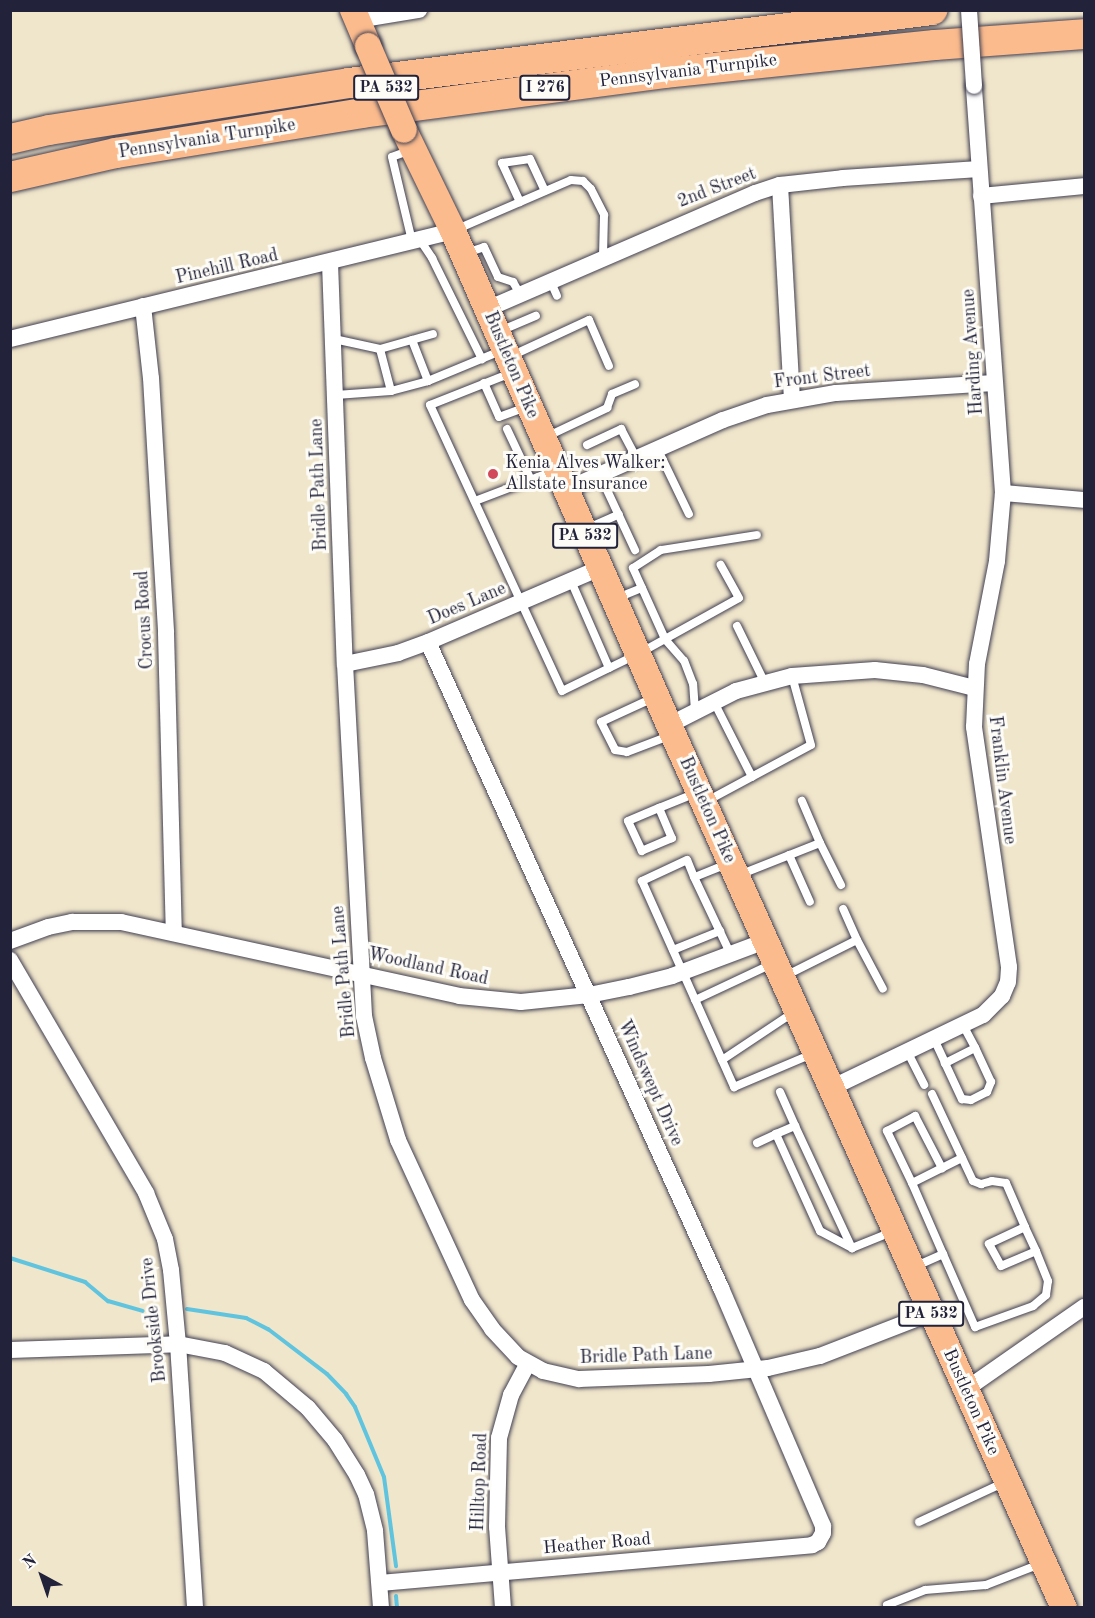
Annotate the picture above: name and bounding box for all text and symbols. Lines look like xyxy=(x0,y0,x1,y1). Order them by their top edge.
street label: Pennsylvania Turnpike xyxy=(598,49,778,93)
road number: PA 532 xyxy=(353,75,419,101)
road number: I 276 xyxy=(518,75,572,101)
street label: Pennsylvania Turnpike xyxy=(117,114,297,164)
street label: 2nd Street xyxy=(675,163,759,213)
street label: Pinehill Road xyxy=(174,245,280,289)
street label: Harding Avenue xyxy=(958,288,988,416)
street label: Bustleton Pike xyxy=(479,308,543,422)
street label: Front Street xyxy=(772,360,872,394)
street label: Bridle Path Lane xyxy=(306,418,332,552)
place label: Kenia Alves Walker: Allstate Insurance xyxy=(505,453,665,496)
marker: Kenia Alves Walker: Allstate Insurance xyxy=(486,467,500,481)
road number: PA 532 xyxy=(552,523,618,549)
street label: Crocus Road xyxy=(132,570,158,670)
street label: Does Lane xyxy=(425,578,509,630)
street label: Franklin Avenue xyxy=(983,715,1021,845)
street label: Bustleton Pike xyxy=(674,754,740,866)
street label: Bridle Path Lane xyxy=(327,905,361,1039)
street label: Woodland Road xyxy=(366,944,490,990)
street label: Windswept Drive xyxy=(613,1017,687,1149)
street label: Brookside Drive xyxy=(137,1256,171,1384)
road number: PA 532 xyxy=(898,1301,964,1327)
street label: Bridle Path Lane xyxy=(579,1343,713,1369)
street label: Bustleton Pike xyxy=(938,1346,1004,1458)
street label: Hilltop Road xyxy=(467,1432,493,1532)
street label: Heather Road xyxy=(542,1529,652,1559)
north arrow xyxy=(12,1546,72,1606)
text: N xyxy=(21,1552,40,1572)

